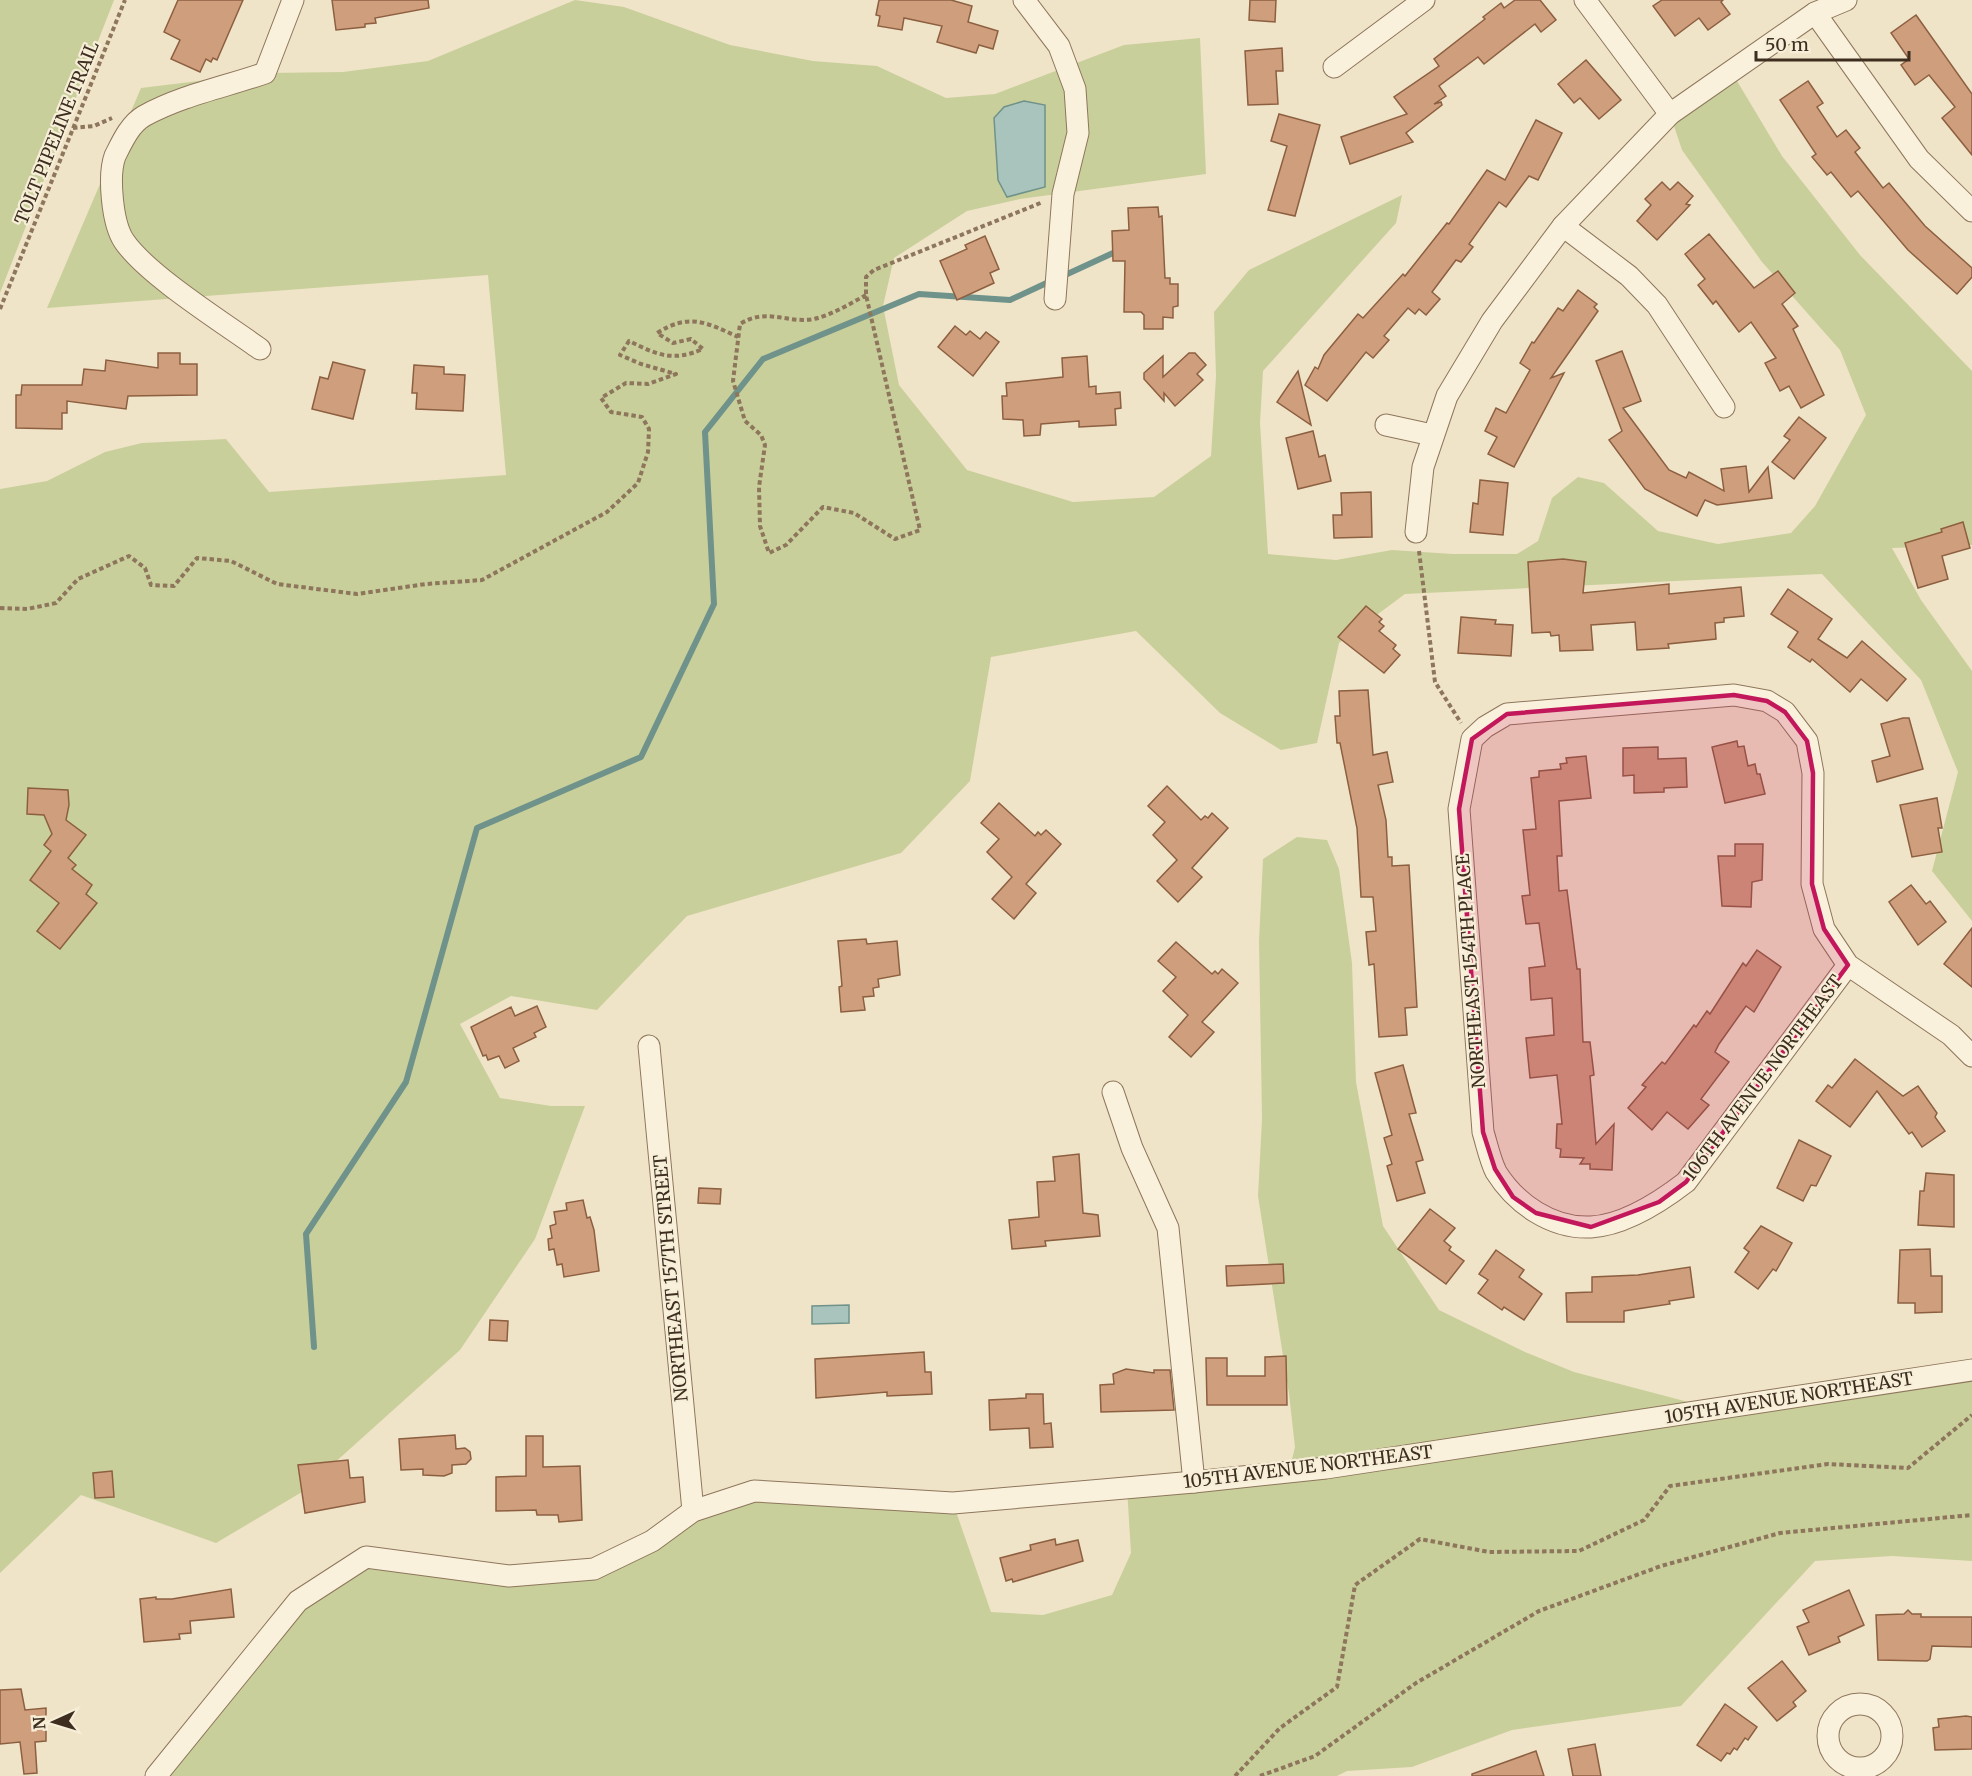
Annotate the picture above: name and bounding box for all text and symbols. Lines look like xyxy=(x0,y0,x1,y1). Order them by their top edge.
scale bar xyxy=(1756,24,1909,62)
text: 50 m xyxy=(1765,33,1809,56)
street label: TOLT PIPELINE TRAIL xyxy=(9,38,104,228)
street label: NORTHEAST 154TH PLACE xyxy=(1451,853,1490,1089)
street label: 106TH AVENUE NORTHEAST xyxy=(1678,970,1848,1185)
street label: NORTHEAST 157TH STREET xyxy=(648,1153,693,1402)
street label: 105TH AVENUE NORTHEAST xyxy=(1663,1366,1915,1429)
street label: 105TH AVENUE NORTHEAST xyxy=(1182,1440,1435,1493)
north arrow xyxy=(24,1692,84,1752)
text: N xyxy=(29,1716,49,1730)

